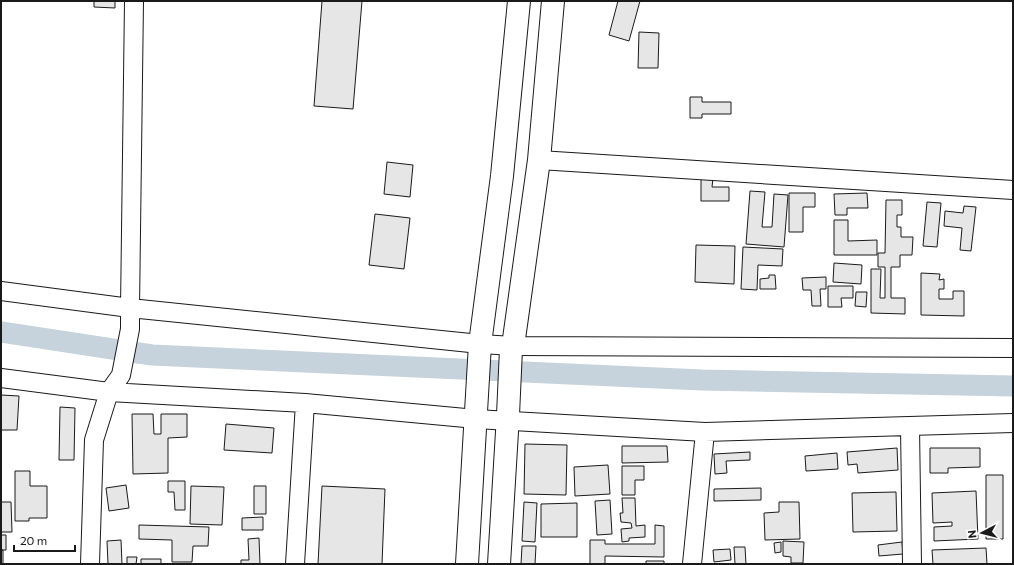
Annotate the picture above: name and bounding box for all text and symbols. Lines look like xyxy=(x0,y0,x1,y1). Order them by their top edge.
north arrow xyxy=(962,513,1002,553)
scale bar xyxy=(14,527,75,553)
text: N xyxy=(965,529,979,539)
text: 20 m xyxy=(20,533,47,547)

